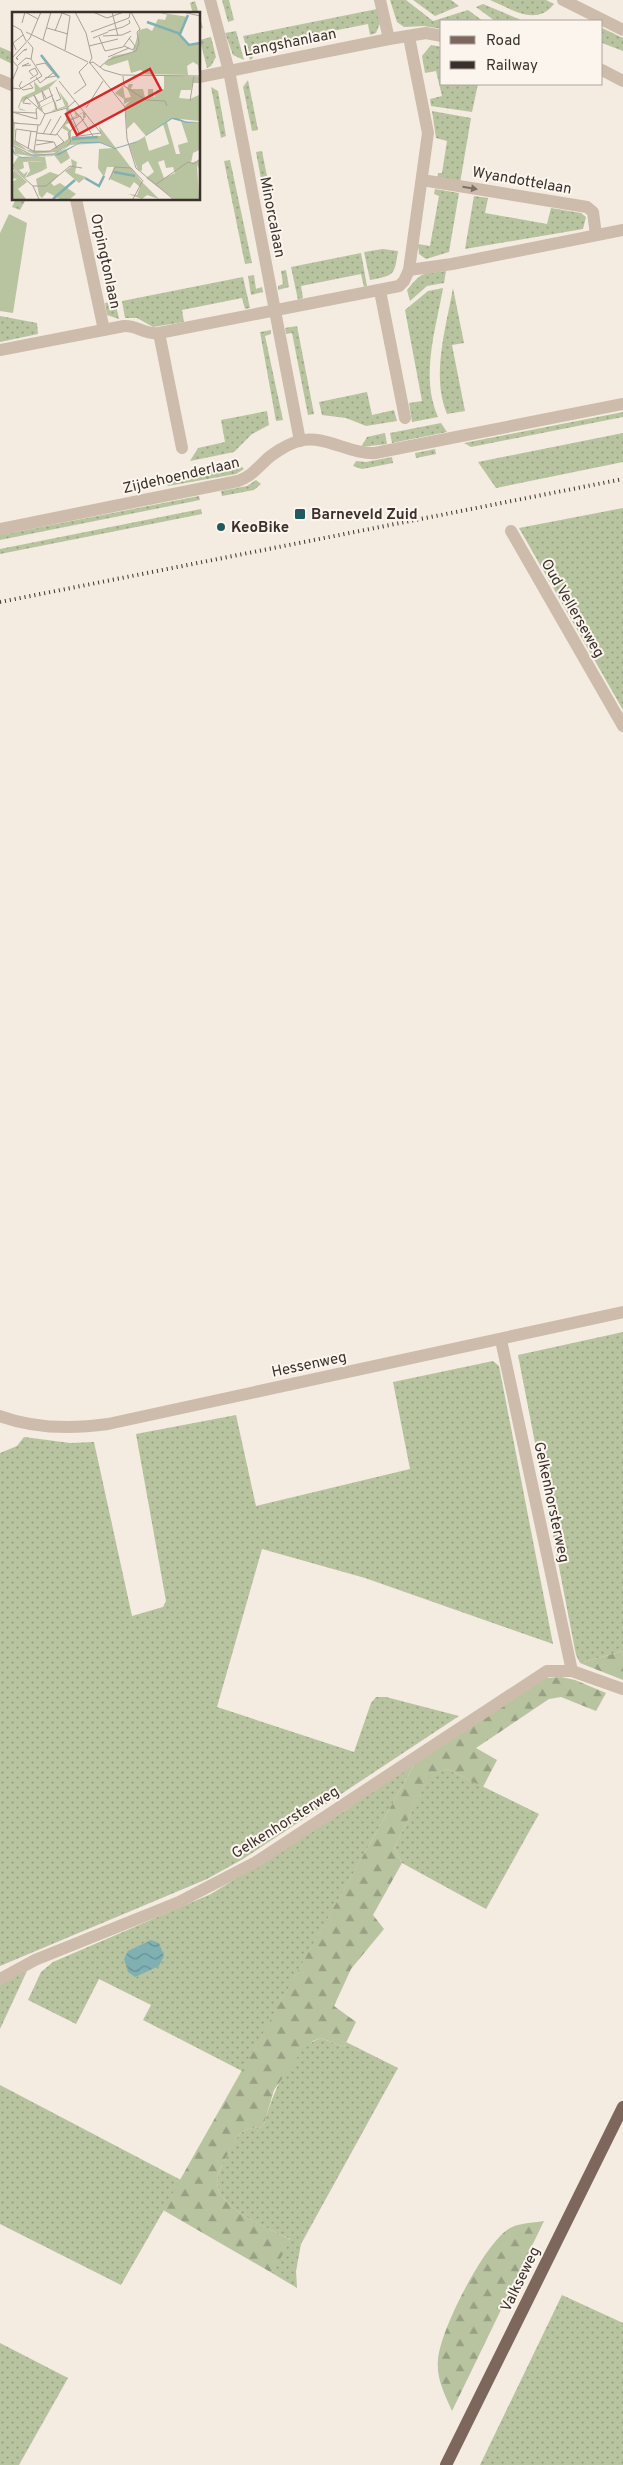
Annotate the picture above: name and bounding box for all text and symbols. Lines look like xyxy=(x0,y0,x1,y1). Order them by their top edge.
inset map xyxy=(12,12,200,200)
legend xyxy=(440,20,603,85)
street label: Langshanlaan xyxy=(242,25,338,62)
text: Road xyxy=(486,32,521,51)
text: Railway xyxy=(486,57,538,76)
street label: Wyandottelaan xyxy=(470,163,573,200)
street label: Minorcalaan xyxy=(254,175,289,259)
one-way arrow xyxy=(463,184,479,192)
street label: Orpingtonlaan xyxy=(85,212,124,311)
street label: Zijdehoenderlaan xyxy=(121,454,242,499)
place label: Barneveld Zuid xyxy=(311,506,418,525)
marker: Barneveld Zuid xyxy=(293,507,307,521)
place label: KeoBike xyxy=(231,519,289,538)
marker: KeoBike xyxy=(215,521,227,533)
street label: Oud Vellerseweg xyxy=(536,556,608,662)
street label: Hessenweg xyxy=(270,1348,349,1383)
street label: Gelkenhorsterweg xyxy=(528,1440,573,1564)
street label: Gelkenhorsterweg xyxy=(229,1783,343,1864)
street label: Valkseweg xyxy=(497,2244,545,2315)

